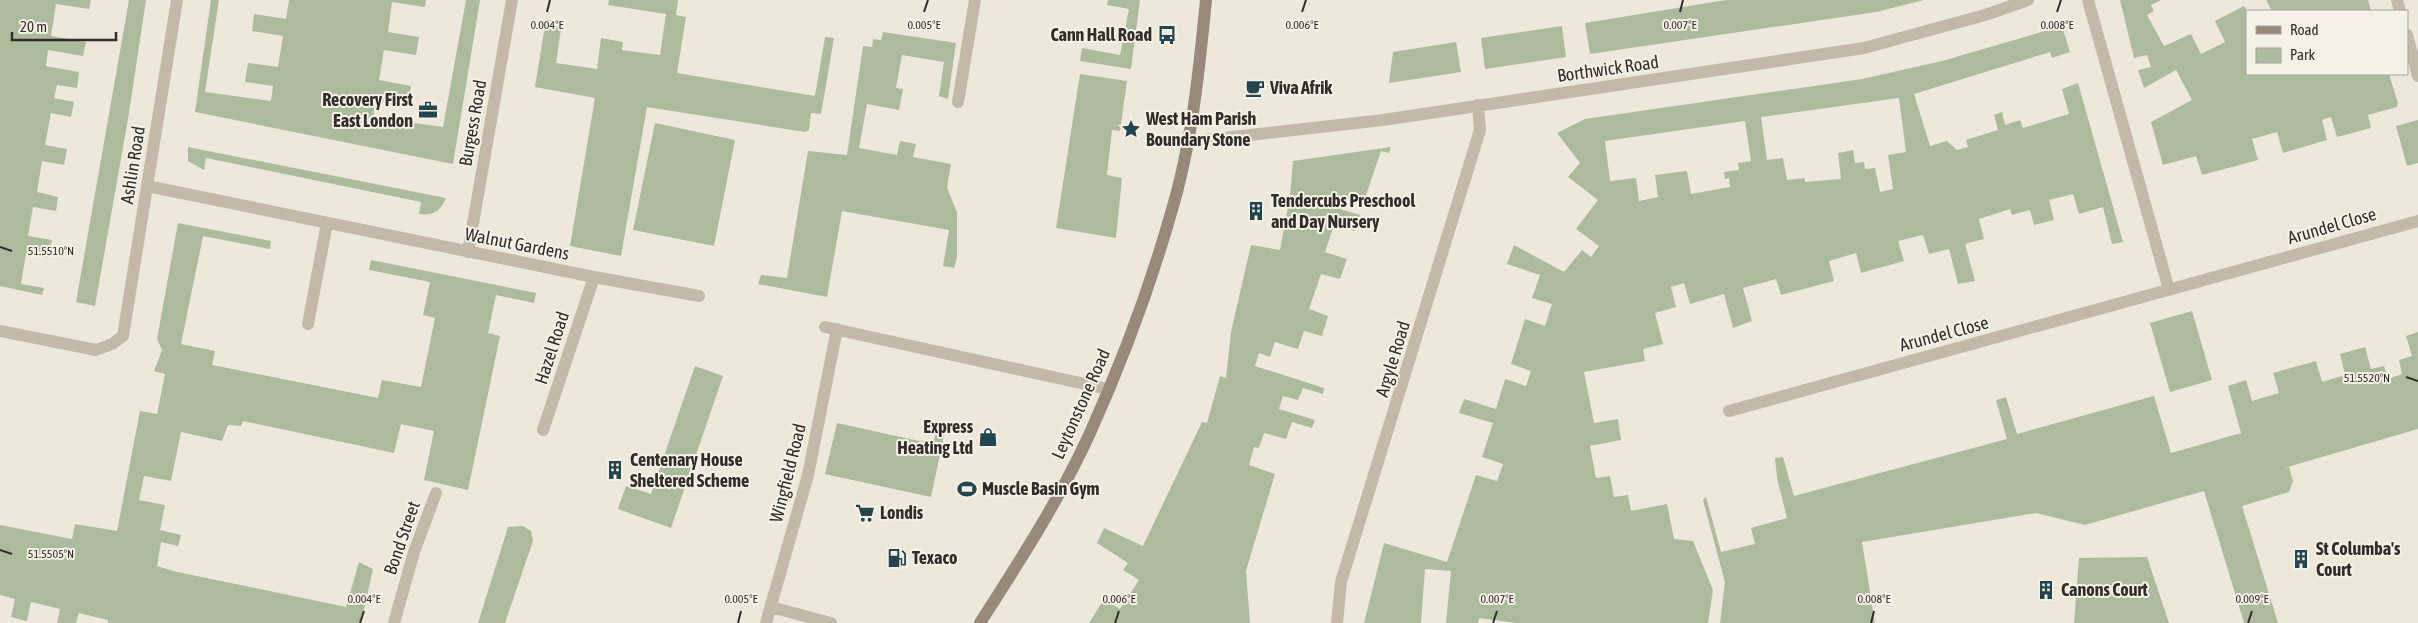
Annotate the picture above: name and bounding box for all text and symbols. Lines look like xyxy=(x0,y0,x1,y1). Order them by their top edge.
scale bar xyxy=(12,10,116,42)
legend xyxy=(2246,10,2408,75)
text: 20 m xyxy=(20,18,47,35)
text: 0.004°E xyxy=(530,18,564,32)
text: 0.005°E xyxy=(907,18,941,32)
text: 0.006°E xyxy=(1285,18,1319,32)
text: 0.007°E xyxy=(1663,18,1697,32)
text: 0.008°E xyxy=(2040,18,2074,32)
text: Road xyxy=(2290,21,2319,38)
place label: Cann Hall Road xyxy=(1050,24,1152,45)
bus stop icon: Cann Hall Road xyxy=(1156,24,1178,46)
text: Park xyxy=(2290,46,2315,63)
street label: Borthwick Road xyxy=(1556,51,1660,86)
cafe icon: Viva Afrik xyxy=(1244,77,1266,99)
place label: Viva Afrik xyxy=(1269,77,1333,98)
street label: Burgess Road xyxy=(455,78,490,168)
place label: Recovery First East London xyxy=(322,89,414,131)
office icon: Recovery First East London xyxy=(417,99,439,121)
place label: West Ham Parish Boundary Stone xyxy=(1145,108,1257,150)
place icon: West Ham Parish Boundary Stone xyxy=(1120,118,1142,140)
street label: Ashlin Road xyxy=(116,125,149,205)
place label: Tendercubs Preschool and Day Nursery xyxy=(1271,190,1415,232)
building icon: Tendercubs Preschool and Day Nursery xyxy=(1245,200,1267,222)
street label: Arundel Close xyxy=(2285,203,2379,248)
street label: Walnut Gardens xyxy=(463,223,571,264)
text: 51.5510°N xyxy=(28,244,74,258)
street label: Hazel Road xyxy=(530,309,573,387)
street label: Arundel Close xyxy=(1897,312,1991,355)
street label: Argyle Road xyxy=(1371,318,1414,399)
street label: Leytonstone Road xyxy=(1047,346,1114,462)
text: 51.5520°N xyxy=(2344,371,2390,385)
place label: Express Heating Ltd xyxy=(897,416,974,458)
street label: Wingfield Road xyxy=(765,421,810,524)
shop icon: Express Heating Ltd xyxy=(977,426,999,448)
place label: Centenary House Sheltered Scheme xyxy=(630,449,749,491)
building icon: Centenary House Sheltered Scheme xyxy=(604,459,626,481)
sports icon: Muscle Basin Gym xyxy=(956,478,978,500)
place label: Muscle Basin Gym xyxy=(982,478,1100,499)
street label: Bond Street xyxy=(379,498,424,577)
supermarket icon: Londis xyxy=(854,502,876,524)
place label: Londis xyxy=(880,502,924,523)
place label: St Columba's Court xyxy=(2316,538,2401,580)
text: 51.5505°N xyxy=(28,547,74,561)
fuel station icon: Texaco xyxy=(886,547,908,569)
place label: Texaco xyxy=(912,547,958,568)
building icon: St Columba's Court xyxy=(2290,548,2312,570)
building icon: Canons Court xyxy=(2035,579,2057,601)
place label: Canons Court xyxy=(2061,579,2149,600)
text: 0.004°E xyxy=(347,592,381,606)
text: 0.005°E xyxy=(724,592,758,606)
text: 0.006°E xyxy=(1102,592,1136,606)
text: 0.007°E xyxy=(1480,592,1514,606)
text: 0.008°E xyxy=(1857,592,1891,606)
text: 0.009°E xyxy=(2235,592,2269,606)

